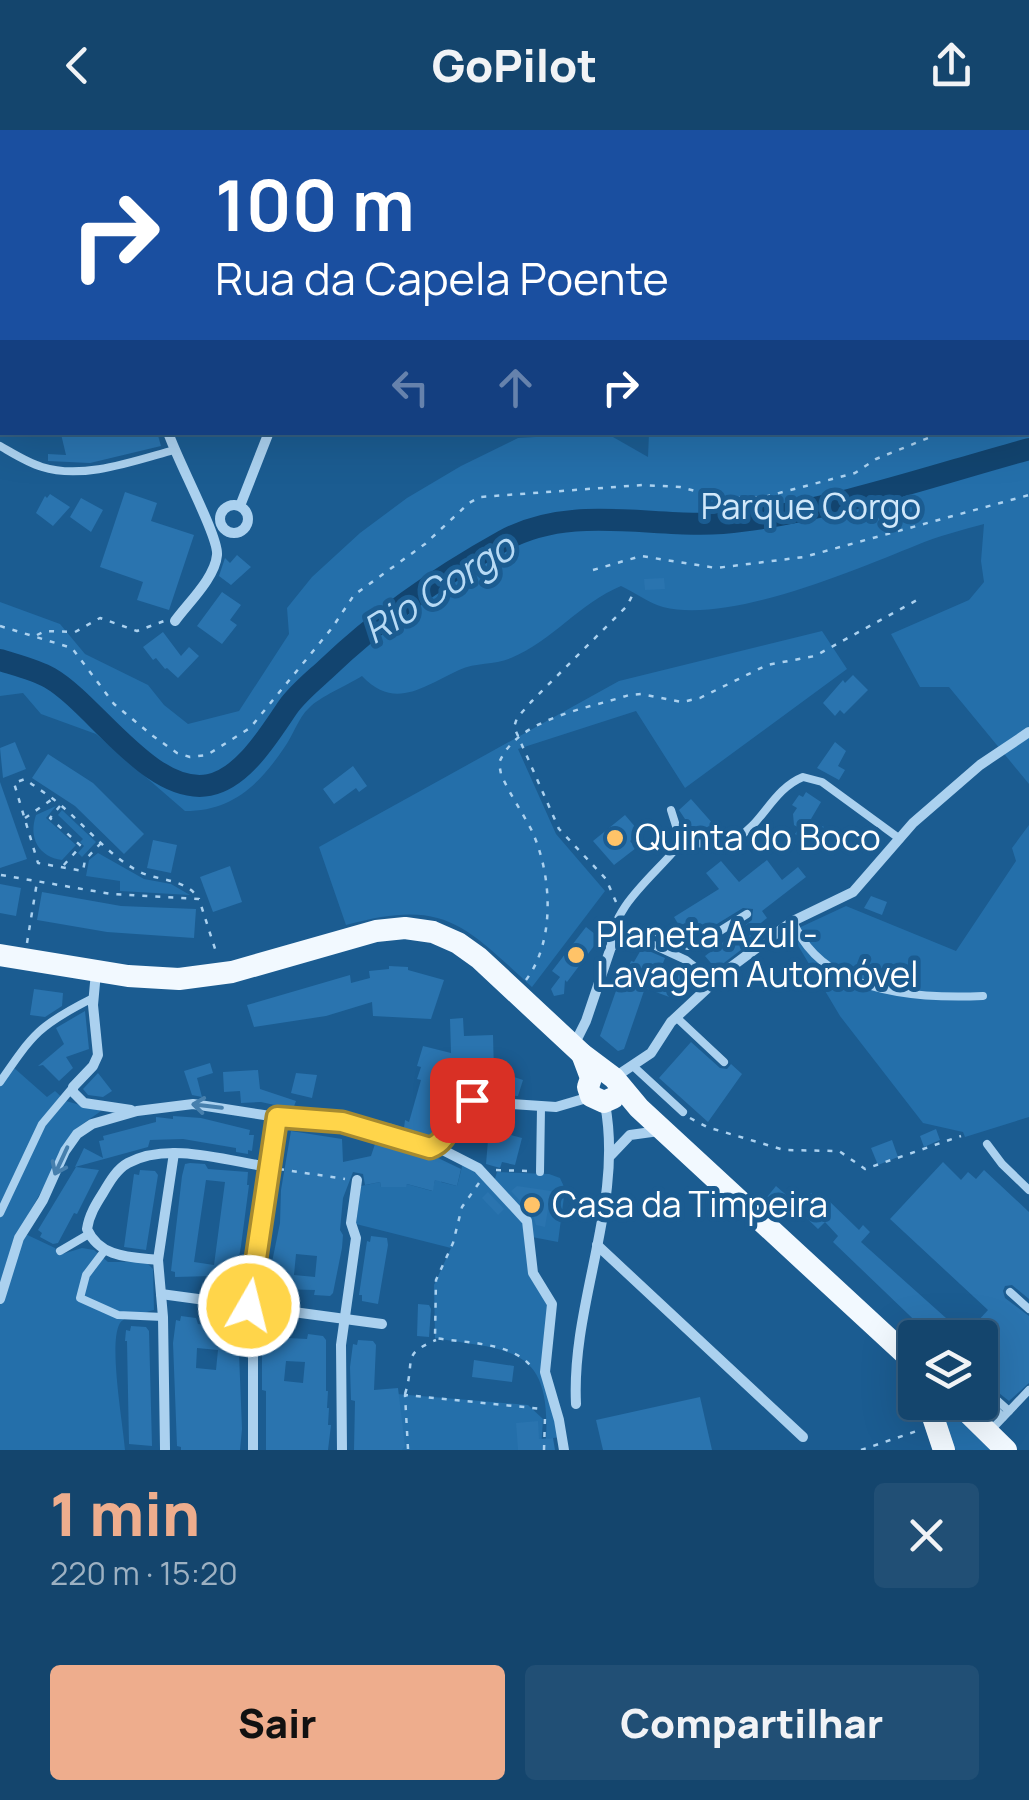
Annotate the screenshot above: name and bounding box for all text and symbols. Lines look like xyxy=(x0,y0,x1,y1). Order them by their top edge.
text: GoPilot xyxy=(432,34,597,96)
icon: back xyxy=(50,38,105,93)
icon: share xyxy=(924,38,979,93)
text: 100 m xyxy=(215,156,415,252)
icon: right xyxy=(50,170,180,300)
text: Rua da Capela Poente xyxy=(215,247,669,309)
icon: left xyxy=(383,360,438,415)
icon: ahead xyxy=(488,360,543,415)
icon: right xyxy=(593,360,648,415)
park label: Parque Corgo xyxy=(701,482,921,530)
water label: Rio Corgo xyxy=(352,519,526,655)
place label: Quinta do Boco xyxy=(635,813,881,861)
marker: Quinta do Boco xyxy=(604,827,626,849)
place label: Planeta Azul - Lavagem Automóvel xyxy=(596,910,918,998)
marker: Planeta Azul - Lavagem Automóvel xyxy=(565,944,587,966)
pin xyxy=(430,1058,515,1143)
icon: arrive xyxy=(445,1073,500,1128)
one-way arrow xyxy=(192,1096,224,1115)
one-way arrow xyxy=(50,1145,69,1175)
place label: Casa da Timpeira xyxy=(552,1180,828,1228)
marker: Casa da Timpeira xyxy=(521,1194,543,1216)
position arrow xyxy=(197,1254,301,1358)
map controls xyxy=(898,1320,998,1420)
button: layers xyxy=(898,1320,998,1420)
text: 1 min xyxy=(50,1472,200,1554)
button: close xyxy=(874,1483,979,1588)
text: 220 m · 15:20 xyxy=(50,1551,238,1595)
button: Sair xyxy=(50,1665,505,1780)
button: Compartilhar xyxy=(525,1665,979,1780)

